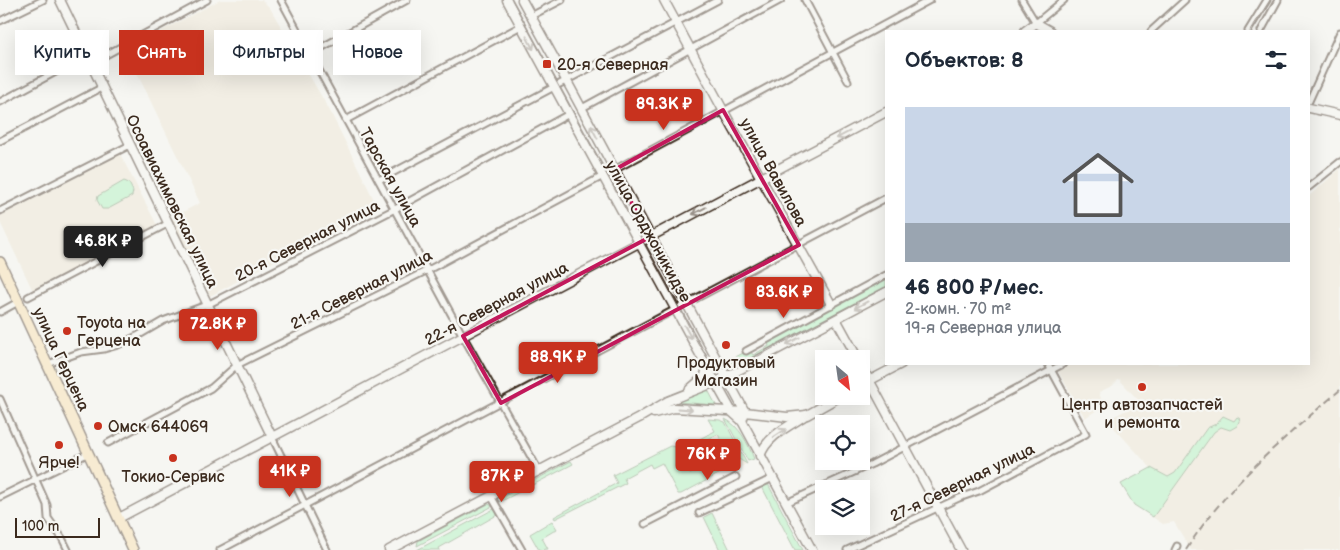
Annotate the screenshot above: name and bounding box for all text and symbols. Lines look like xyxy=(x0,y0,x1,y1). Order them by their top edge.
chip: Купить xyxy=(15,30,109,75)
chip: Снять xyxy=(119,30,204,75)
chip: Фильтры xyxy=(214,30,323,75)
chip: Новое xyxy=(333,30,421,75)
one-way arrow xyxy=(526,35,535,50)
icon: filters xyxy=(1262,46,1290,74)
text: Объектов: 8 xyxy=(905,48,1024,73)
place label: 20-я Северная xyxy=(557,56,668,75)
marker: 20-я Северная xyxy=(541,58,553,70)
pin: 89.3K ₽ xyxy=(618,88,710,131)
text: 89.3K ₽ xyxy=(636,95,692,114)
street label: Осоавиахимовская улица xyxy=(121,112,222,292)
street label: улица Вавилова xyxy=(735,115,811,231)
street label: Тарская улица xyxy=(355,125,425,231)
one-way arrow xyxy=(589,125,598,140)
one-way arrow xyxy=(836,131,851,140)
icon: home xyxy=(1053,140,1143,230)
street label: улица Орджоникидзе xyxy=(601,157,695,306)
street label: 20-я Северная улица xyxy=(232,196,384,286)
one-way arrow xyxy=(692,206,707,216)
pin: 46.8K ₽ xyxy=(57,226,149,268)
text: 46.8K ₽ xyxy=(75,232,131,251)
street label: 21-я Северная улица xyxy=(288,246,436,334)
street label: 22-я Северная улица xyxy=(422,258,572,350)
text: 46 800 ₽/мес. xyxy=(905,275,1043,300)
pin: 83.6K ₽ xyxy=(738,276,830,319)
text: 83.6K ₽ xyxy=(756,283,812,302)
one-way arrow xyxy=(854,300,869,310)
text: 2-комн. · 70 m² xyxy=(905,300,1011,319)
street label: улица Герцена xyxy=(28,305,93,415)
pin: 72.8K ₽ xyxy=(172,308,264,351)
place label: Toyota на Герцена xyxy=(77,314,146,351)
text: 72.8K ₽ xyxy=(190,315,246,334)
text: 19-я Северная улица xyxy=(905,319,1062,338)
one-way arrow xyxy=(683,324,693,338)
marker: Toyota на Герцена xyxy=(61,325,73,337)
one-way arrow xyxy=(786,337,801,346)
marker: Продуктовый Магазин xyxy=(720,339,732,351)
pin: 88.9K ₽ xyxy=(512,342,604,384)
text: 88.9K ₽ xyxy=(530,348,586,367)
north arrow xyxy=(815,350,870,405)
map controls xyxy=(815,350,870,535)
place label: Продуктовый Магазин xyxy=(676,354,776,391)
marker: Центр автозапчастей и ремонта xyxy=(1136,381,1148,393)
place label: Центр автозапчастей и ремонта xyxy=(1061,396,1223,433)
one-way arrow xyxy=(677,404,693,413)
button: locate xyxy=(815,415,870,470)
place label: Омск 644069 xyxy=(108,418,208,437)
marker: Омск 644069 xyxy=(92,420,104,432)
one-way arrow xyxy=(773,428,787,438)
pin: 76K ₽ xyxy=(673,438,743,481)
marker: Ярче! xyxy=(53,439,65,451)
street label: 27-я Северная улица xyxy=(887,440,1038,527)
text: 76K ₽ xyxy=(687,445,729,464)
marker: Токио-Сервис xyxy=(167,452,179,464)
place label: Ярче! xyxy=(39,454,79,473)
pin: 41K ₽ xyxy=(255,456,325,498)
pin: 87K ₽ xyxy=(467,460,537,503)
text: 41K ₽ xyxy=(270,462,310,481)
text: 87K ₽ xyxy=(481,467,523,486)
place label: Токио-Сервис xyxy=(121,468,225,487)
button: layers xyxy=(815,480,870,535)
scale bar xyxy=(15,515,100,538)
text: 100 m xyxy=(22,518,59,535)

